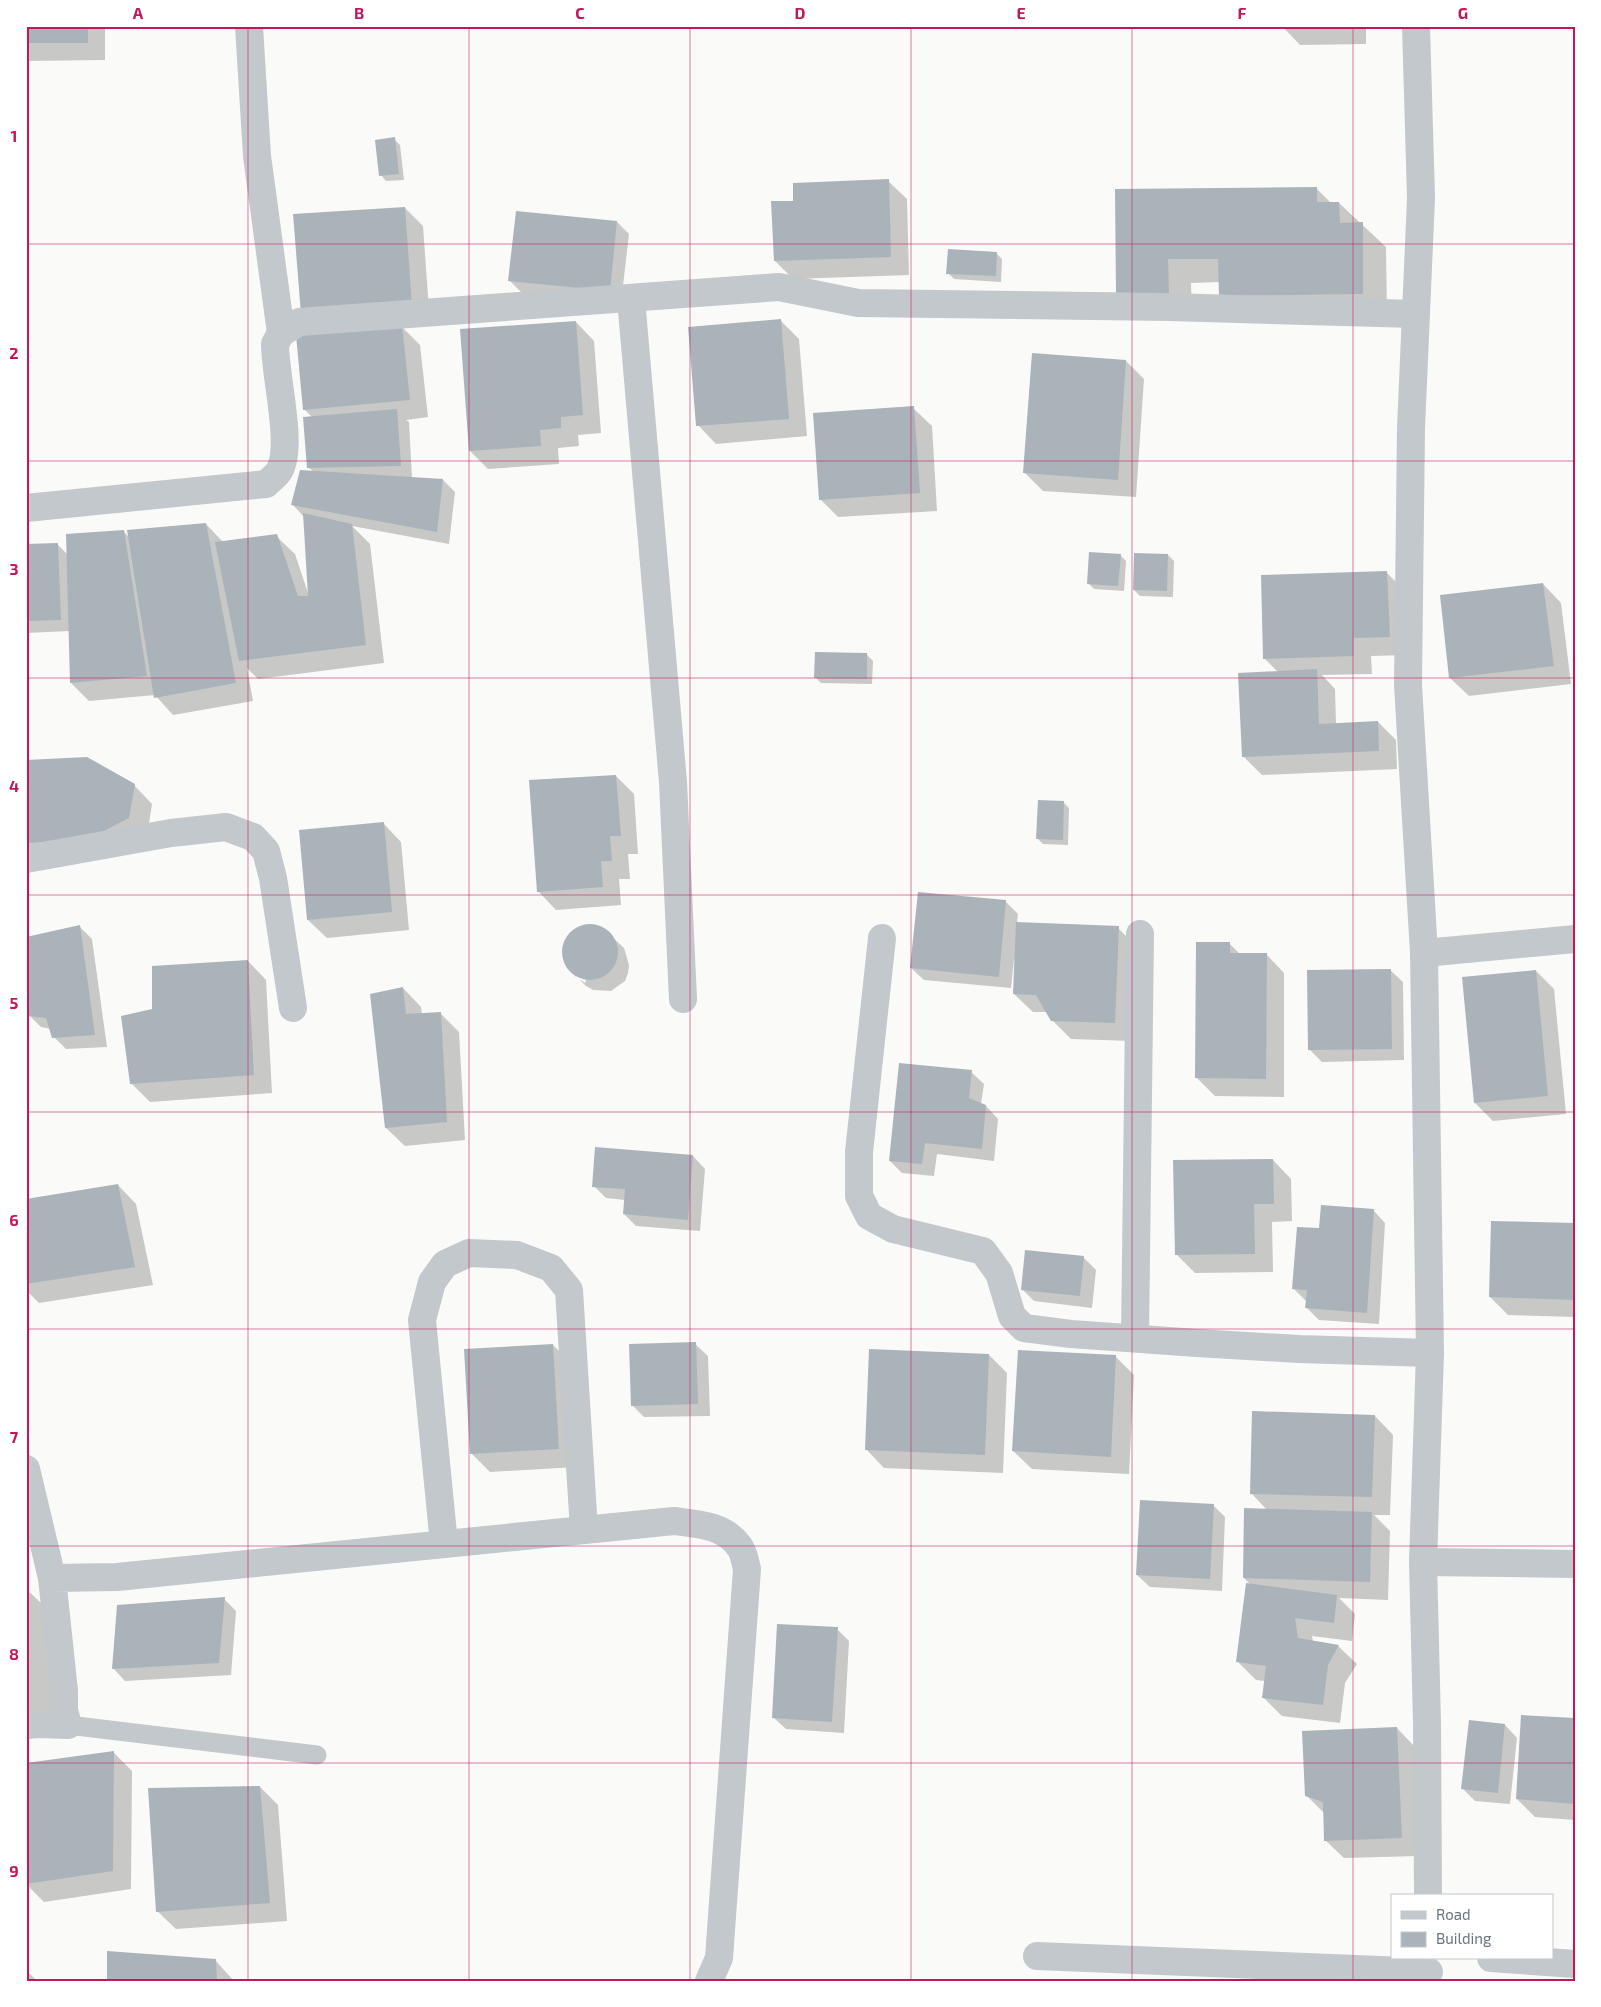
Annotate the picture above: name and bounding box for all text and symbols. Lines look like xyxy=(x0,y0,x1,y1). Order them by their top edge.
text: A xyxy=(133,3,144,22)
text: B xyxy=(354,3,364,22)
text: C xyxy=(575,3,585,22)
text: D xyxy=(795,3,806,22)
text: E xyxy=(1016,3,1026,22)
text: F xyxy=(1238,3,1247,22)
text: G xyxy=(1458,3,1468,22)
text: 1 xyxy=(11,126,17,145)
text: 2 xyxy=(9,343,19,362)
text: 3 xyxy=(9,559,19,578)
text: 4 xyxy=(9,776,19,795)
text: 5 xyxy=(10,993,19,1012)
text: 6 xyxy=(9,1210,19,1229)
text: 7 xyxy=(10,1427,19,1446)
text: 8 xyxy=(9,1644,19,1663)
text: 9 xyxy=(9,1861,19,1880)
legend xyxy=(1391,1894,1554,1960)
text: Road xyxy=(1436,1905,1471,1923)
text: Building xyxy=(1436,1929,1492,1947)

